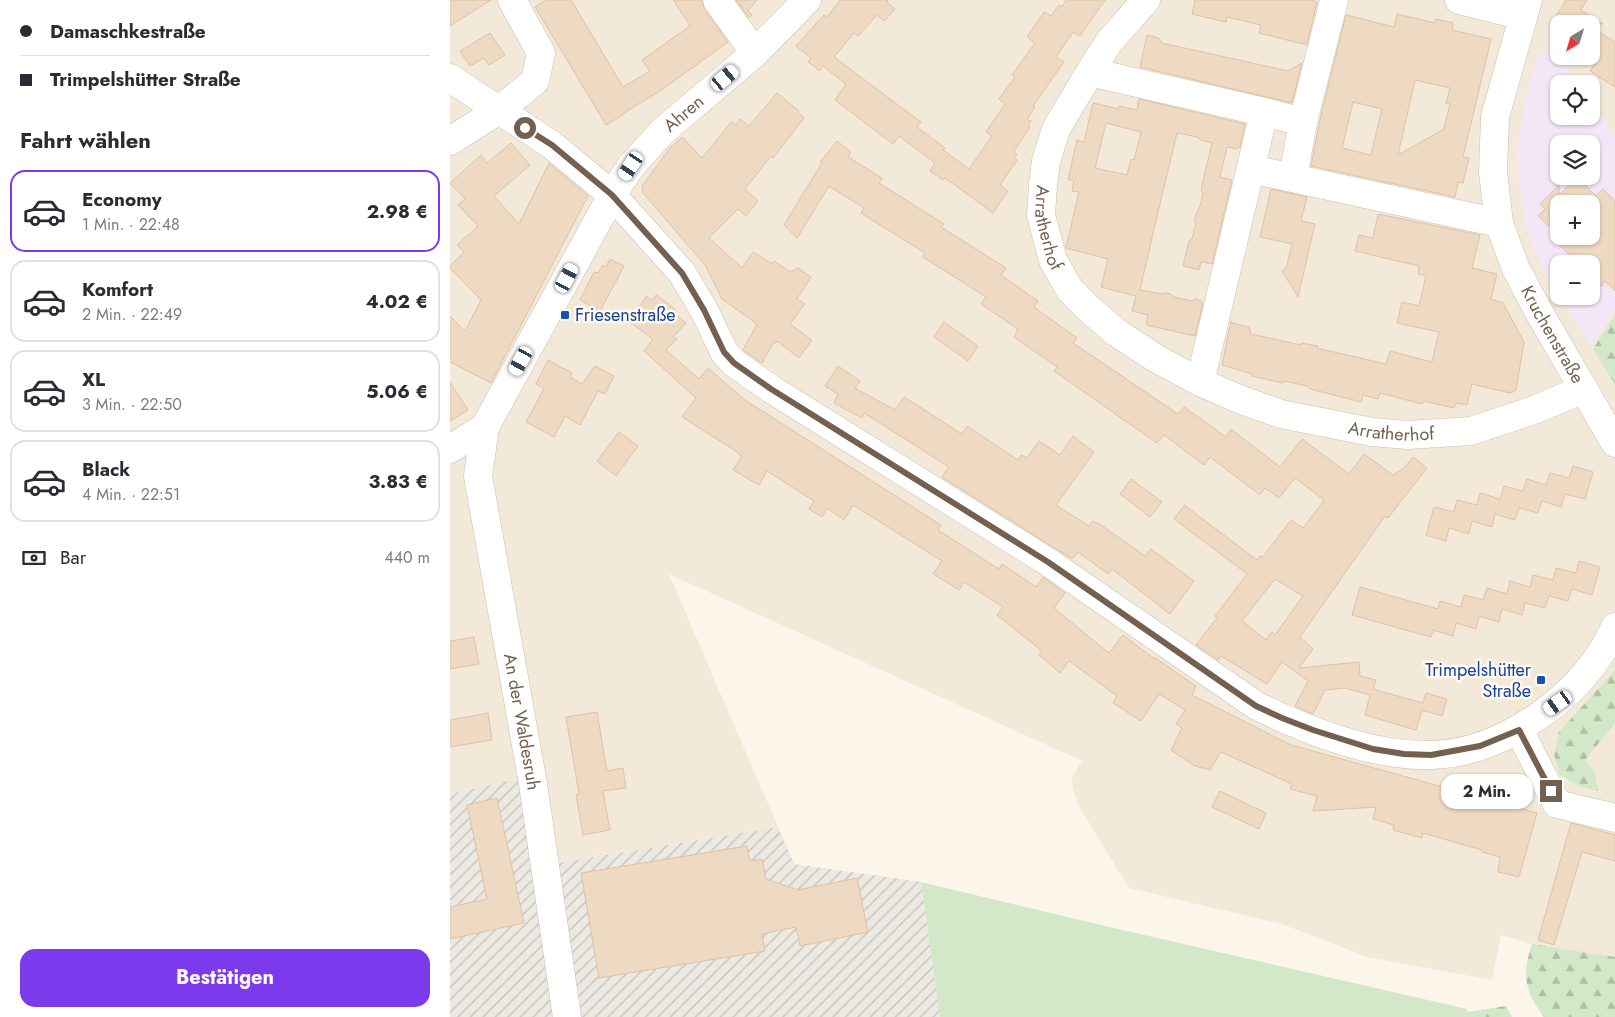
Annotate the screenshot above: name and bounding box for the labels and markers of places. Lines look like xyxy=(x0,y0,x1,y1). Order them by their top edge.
place label: Friesenstraße xyxy=(575,302,676,328)
marker: Friesenstraße xyxy=(559,309,571,321)
place label: Trimpelshütter Straße xyxy=(1425,657,1532,704)
marker: Trimpelshütter Straße xyxy=(1535,674,1547,686)

